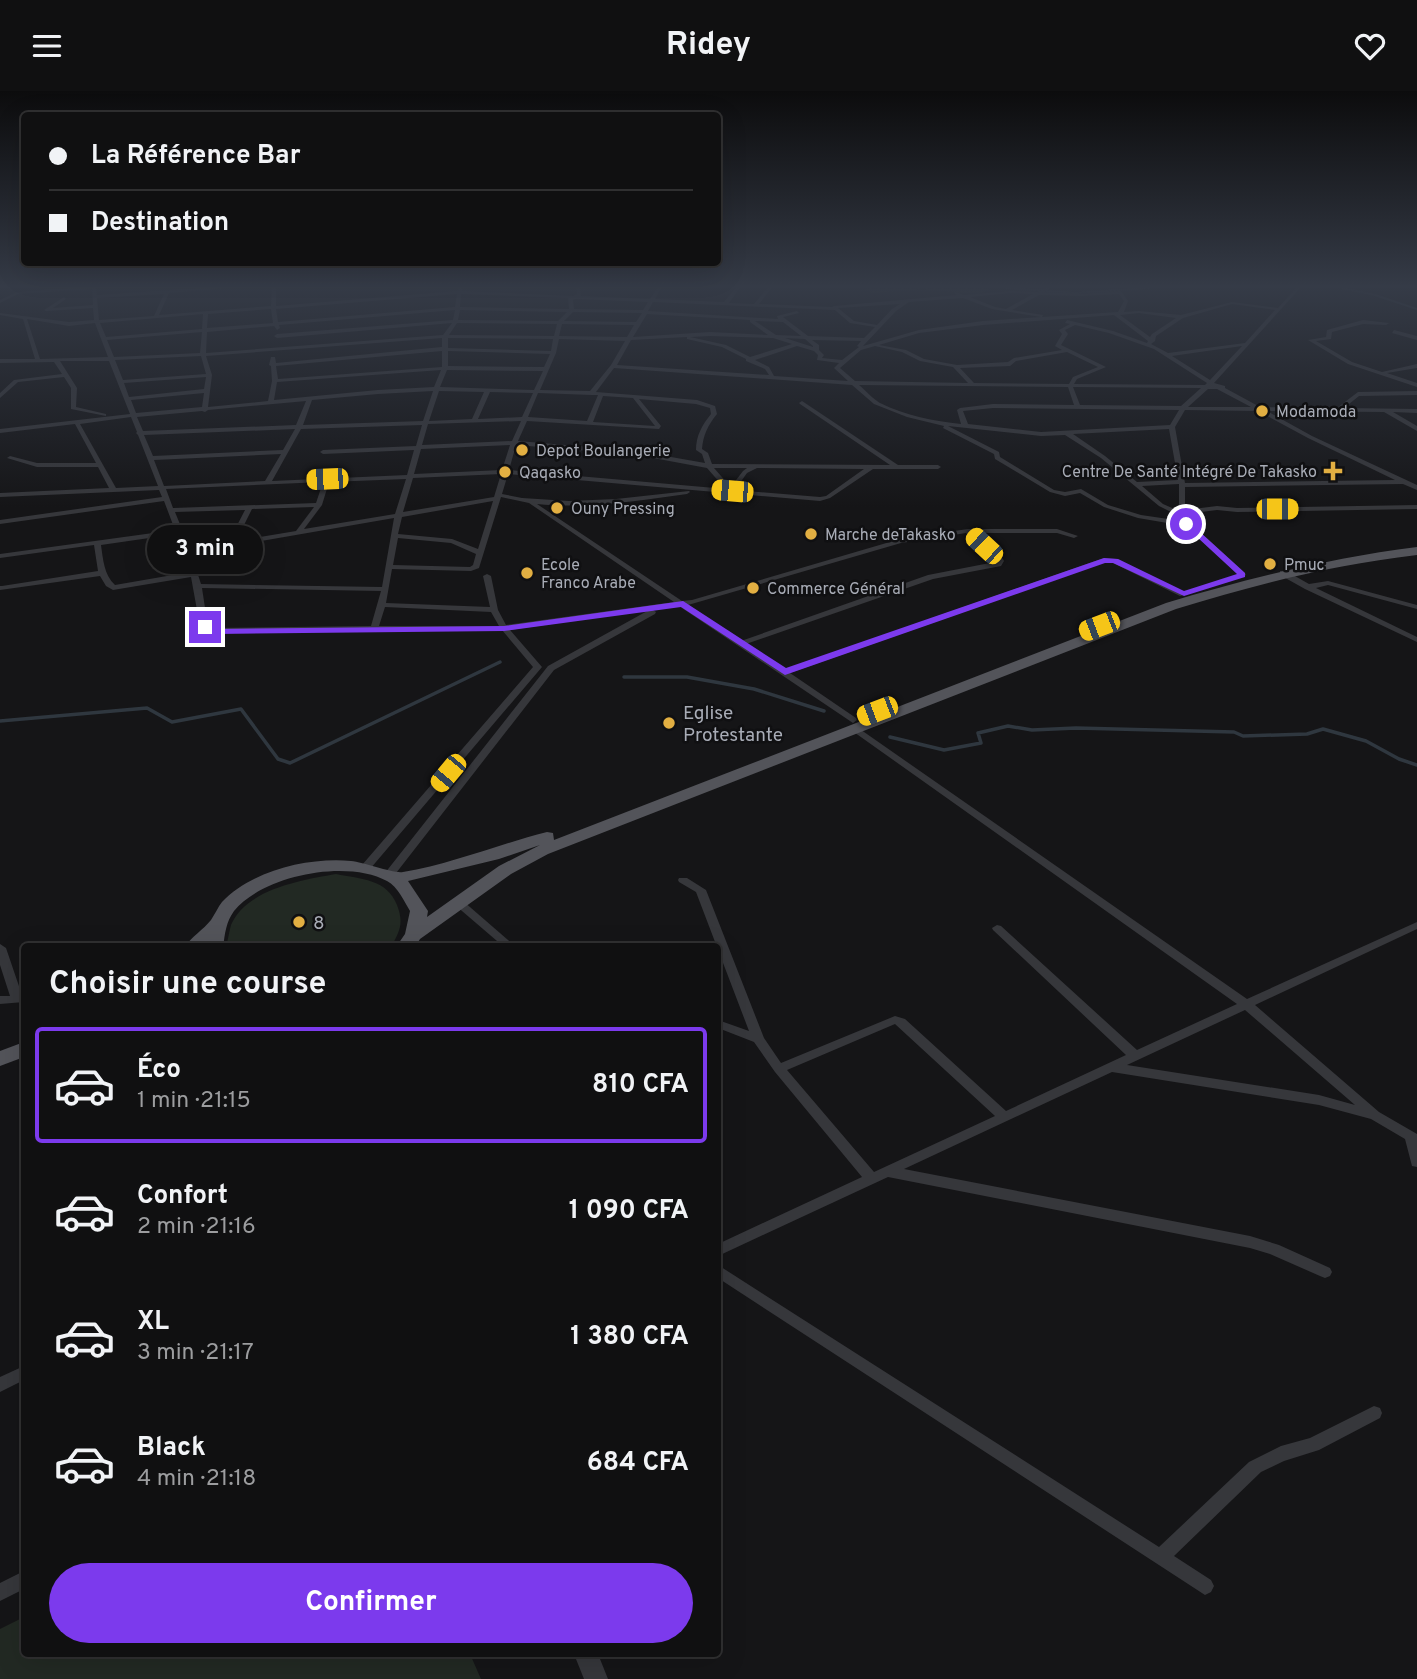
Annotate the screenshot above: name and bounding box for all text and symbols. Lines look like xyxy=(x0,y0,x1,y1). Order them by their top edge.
text: Ridey xyxy=(666,26,751,66)
icon: menu xyxy=(28,27,66,65)
icon: heart xyxy=(1351,27,1389,65)
text: La Référence Bar xyxy=(91,140,301,173)
text: Destination xyxy=(91,207,229,240)
marker: Modamoda xyxy=(1254,403,1270,419)
place label: Modamoda xyxy=(1276,403,1356,423)
marker: Depot Boulangerie xyxy=(514,442,530,458)
place label: Depot Boulangerie xyxy=(536,442,671,462)
marker: Centre De Santé Intégré De Takasko xyxy=(1323,461,1343,481)
place label: Centre De Santé Intégré De Takasko xyxy=(1062,463,1317,483)
marker: Qaqasko xyxy=(497,464,513,480)
place label: Qaqasko xyxy=(519,464,581,484)
car xyxy=(306,468,349,490)
car xyxy=(711,479,754,503)
car xyxy=(1257,499,1299,520)
marker: Ouny Pressing xyxy=(549,500,565,516)
place label: Ouny Pressing xyxy=(571,500,675,520)
route start xyxy=(1170,508,1202,540)
car xyxy=(962,524,1007,568)
callout: 3 min xyxy=(147,525,263,575)
marker: Marche deTakasko xyxy=(803,526,819,542)
place label: Marche deTakasko xyxy=(825,526,956,546)
text: 3 min xyxy=(175,535,235,564)
place label: Ecole Franco Arabe xyxy=(541,556,636,594)
marker: Pmuc xyxy=(1262,556,1278,572)
place label: Pmuc xyxy=(1284,556,1325,576)
marker: Ecole Franco Arabe xyxy=(519,565,535,581)
marker: Commerce Général xyxy=(745,580,761,596)
place label: Commerce Général xyxy=(767,580,905,600)
car xyxy=(1076,609,1123,643)
route end xyxy=(189,611,221,643)
car xyxy=(854,694,901,728)
place label: Eglise Protestante xyxy=(683,702,783,748)
marker: Eglise Protestante xyxy=(661,715,677,731)
car xyxy=(427,750,470,796)
place label: 8 xyxy=(313,912,325,936)
marker: 8 xyxy=(291,914,307,930)
text: Choisir une course xyxy=(49,965,326,1005)
icon: car xyxy=(53,1054,116,1117)
text: Éco xyxy=(137,1054,181,1087)
text: 810 CFA xyxy=(592,1069,689,1102)
text: 1 min · 21:15 xyxy=(137,1087,251,1116)
icon: car xyxy=(53,1180,116,1243)
text: Confort xyxy=(137,1180,228,1213)
text: 1 090 CFA xyxy=(569,1195,689,1228)
text: 2 min · 21:16 xyxy=(137,1213,256,1242)
icon: car xyxy=(53,1306,116,1369)
text: XL xyxy=(137,1306,169,1339)
text: 1 380 CFA xyxy=(570,1321,689,1354)
text: 3 min · 21:17 xyxy=(137,1339,254,1368)
icon: car xyxy=(53,1432,116,1495)
text: Black xyxy=(137,1432,206,1465)
text: 684 CFA xyxy=(587,1447,689,1480)
text: 4 min · 21:18 xyxy=(137,1465,256,1494)
button: Confirmer xyxy=(49,1563,693,1643)

